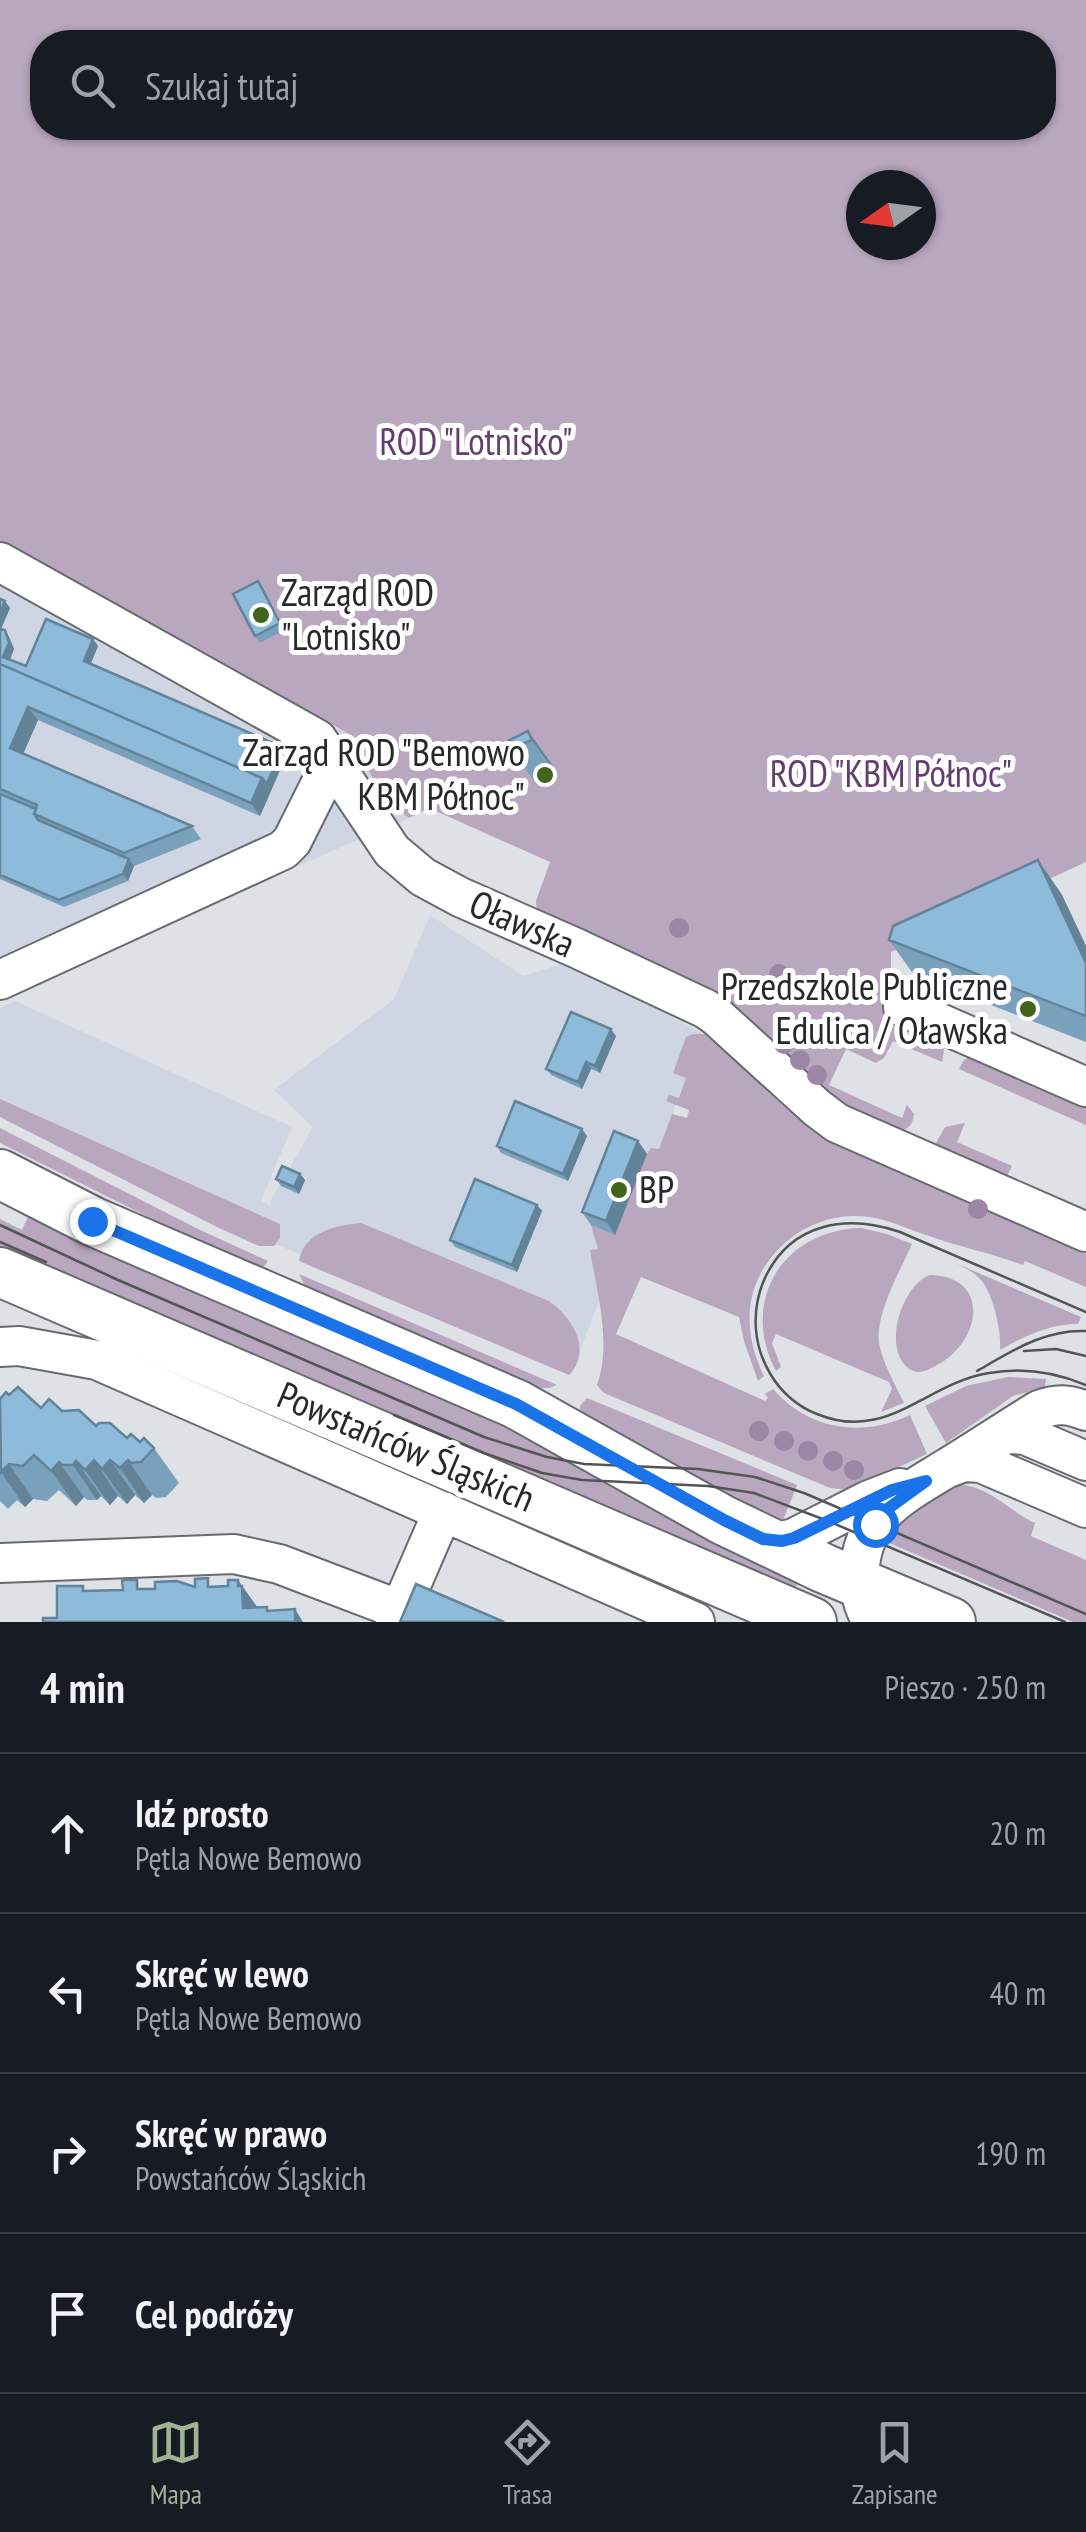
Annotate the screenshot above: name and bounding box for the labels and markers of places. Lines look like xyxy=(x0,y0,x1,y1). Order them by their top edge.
place label: Zarząd ROD "Lotnisko" xyxy=(281,567,434,660)
marker: Zarząd ROD "Lotnisko" xyxy=(250,604,272,626)
place label: Zarząd ROD "Bemowo KBM Północ" xyxy=(242,727,525,820)
marker: Zarząd ROD "Bemowo KBM Północ" xyxy=(534,764,556,786)
place label: Przedszkole Publiczne Edulica / Oławska xyxy=(721,961,1008,1054)
marker: Przedszkole Publiczne Edulica / Oławska xyxy=(1017,998,1039,1020)
place label: BP xyxy=(639,1164,674,1213)
marker: BP xyxy=(608,1179,630,1201)

